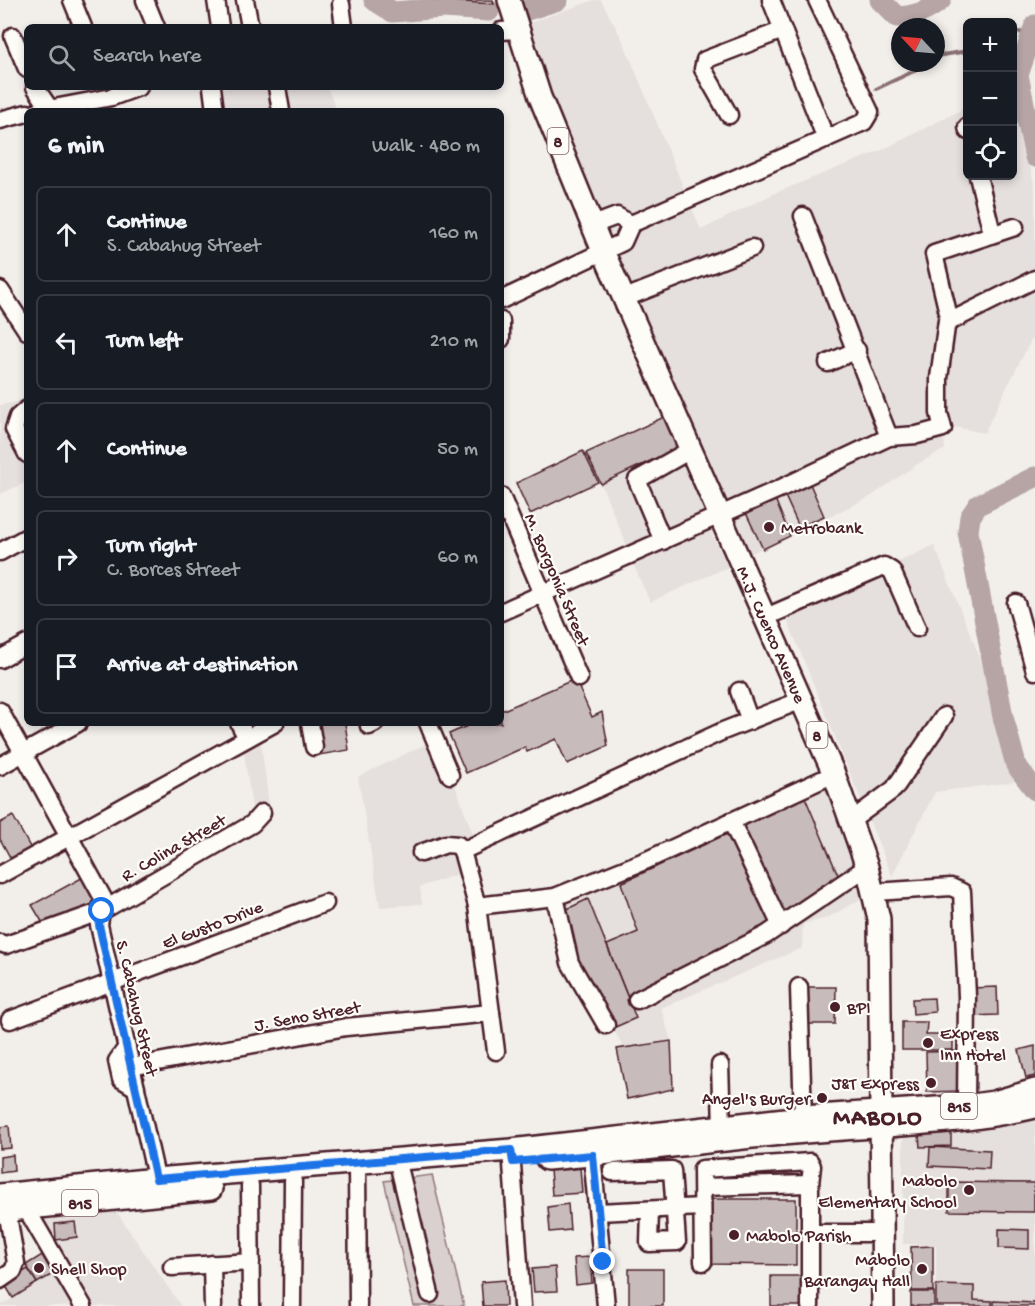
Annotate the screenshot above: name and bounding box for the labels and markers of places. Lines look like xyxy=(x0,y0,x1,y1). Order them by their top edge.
place label: Metrobank xyxy=(781,519,864,540)
marker: Metrobank xyxy=(762,520,776,534)
place label: BPI xyxy=(846,999,870,1020)
marker: BPI xyxy=(828,1000,842,1014)
place label: Express Inn Hotel xyxy=(940,1025,1006,1067)
marker: Express Inn Hotel xyxy=(921,1036,935,1050)
place label: J&T Express xyxy=(832,1075,920,1096)
marker: J&T Express xyxy=(924,1076,938,1090)
place label: Angel's Burger xyxy=(702,1090,812,1111)
marker: Angel's Burger xyxy=(815,1091,829,1105)
place label: Mabolo Elementary School xyxy=(818,1172,957,1214)
marker: Mabolo Elementary School xyxy=(962,1183,976,1197)
place label: Mabolo Parish xyxy=(746,1227,852,1248)
marker: Mabolo Parish xyxy=(727,1228,741,1242)
place label: Mabolo Barangay Hall xyxy=(803,1251,910,1293)
place label: Shell Shop xyxy=(51,1260,127,1281)
marker: Shell Shop xyxy=(32,1261,46,1275)
marker: Mabolo Barangay Hall xyxy=(915,1262,929,1276)

